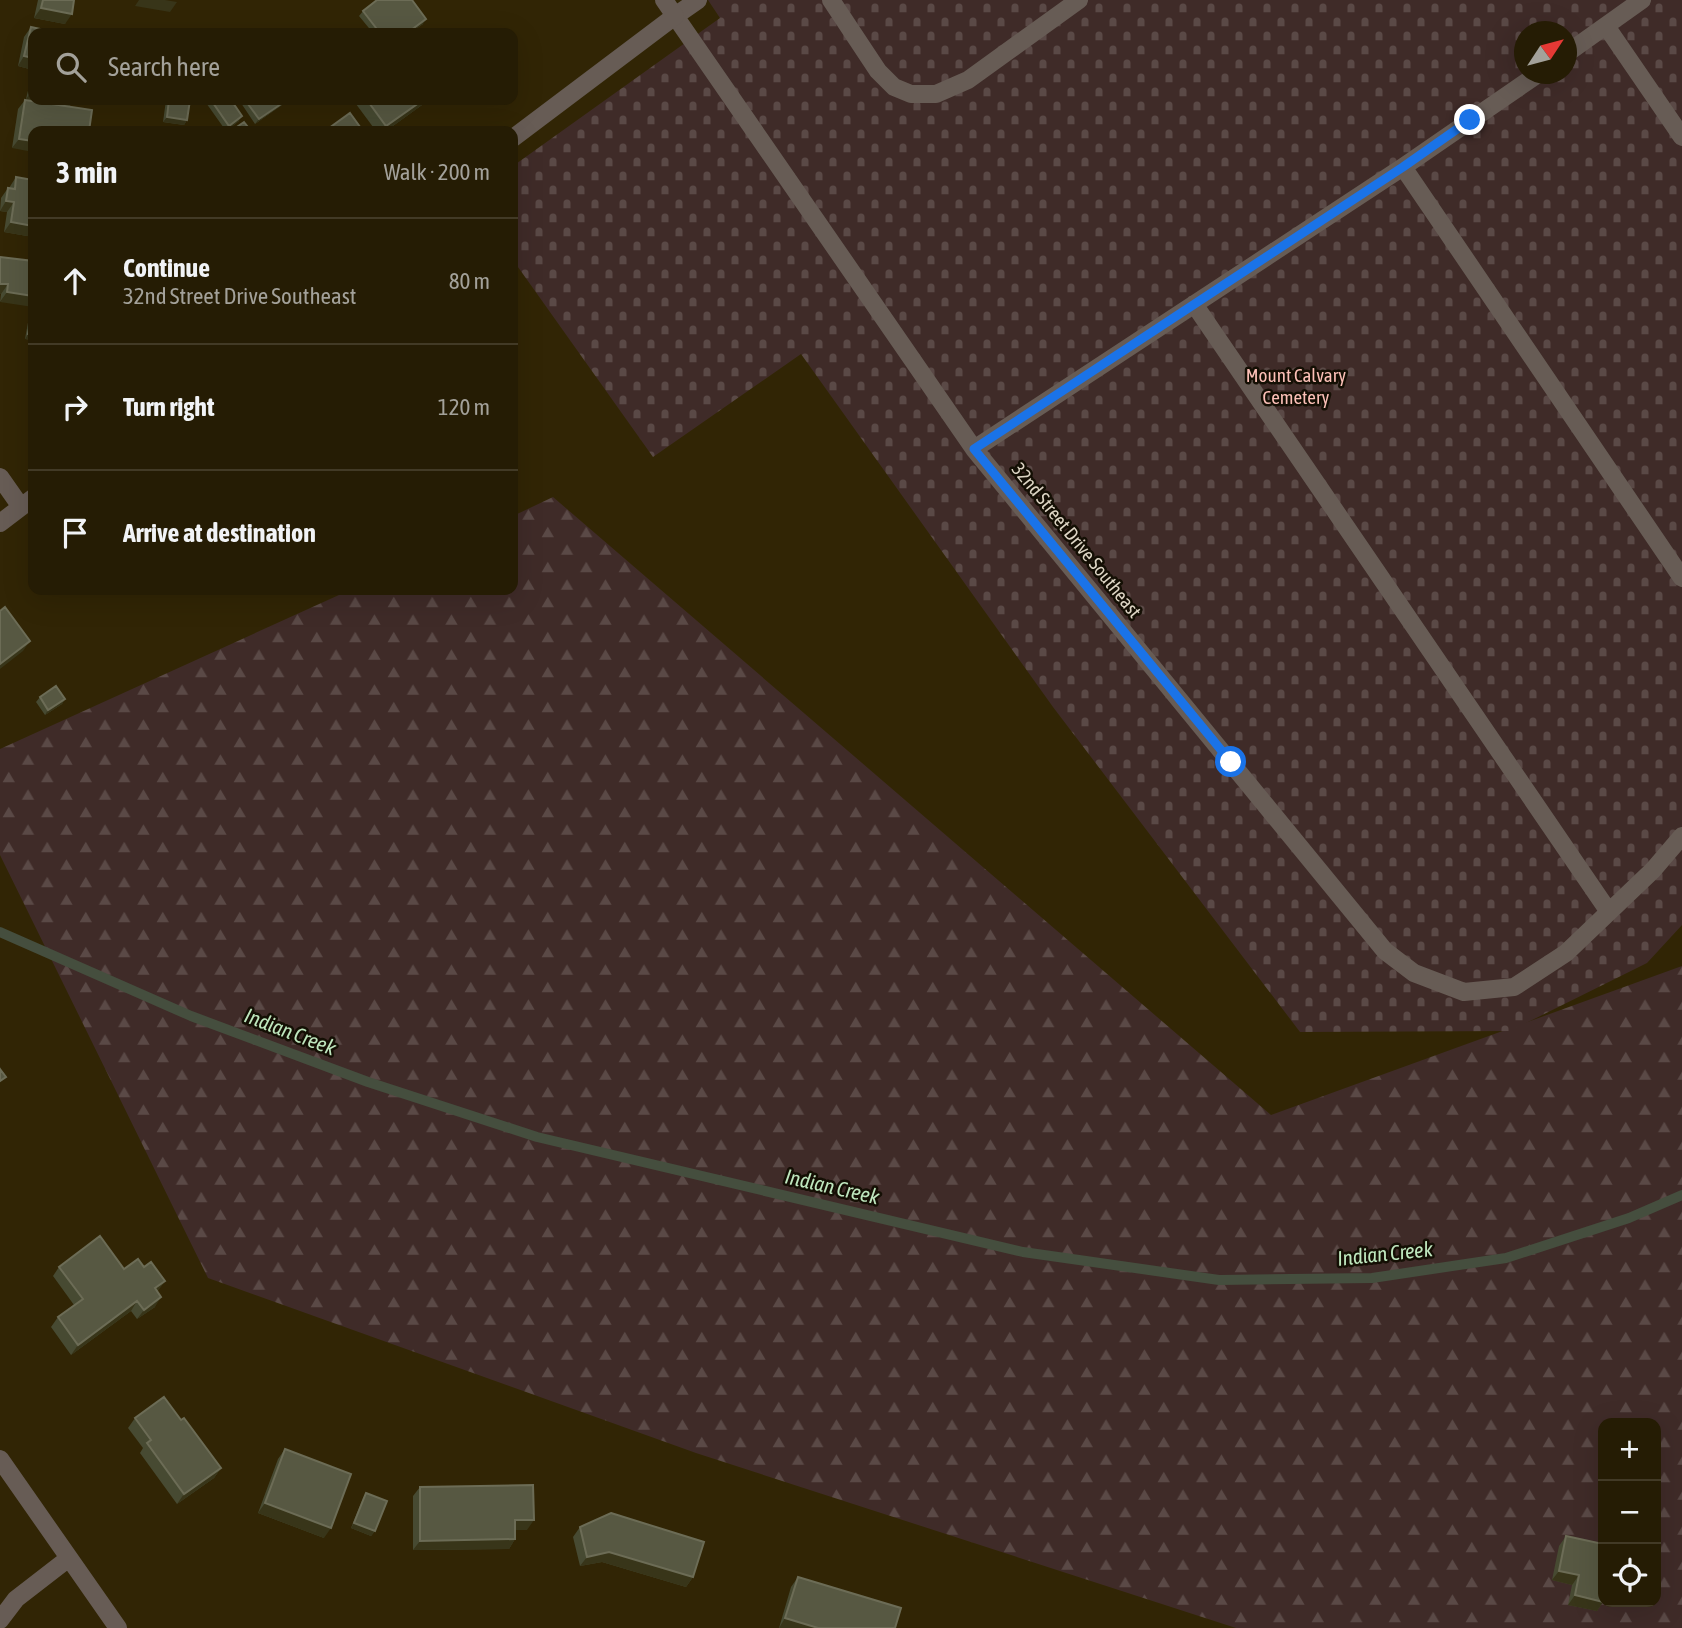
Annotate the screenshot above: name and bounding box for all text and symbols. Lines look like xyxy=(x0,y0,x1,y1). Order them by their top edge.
north arrow xyxy=(1514,21,1577,84)
search box xyxy=(28,28,518,105)
icon: search xyxy=(52,48,90,86)
text: Search here xyxy=(108,52,220,82)
route end xyxy=(1454,104,1485,135)
text: 3 min xyxy=(56,155,117,189)
text: Walk · 200 m xyxy=(384,159,490,185)
text: Continue xyxy=(123,253,210,283)
icon: ahead xyxy=(56,262,94,300)
text: 80 m xyxy=(449,268,490,294)
text: 32nd Street Drive Southeast xyxy=(123,283,356,309)
park label: Mount Calvary Cemetery xyxy=(1246,364,1346,408)
icon: right xyxy=(56,388,94,426)
text: Turn right xyxy=(123,392,214,422)
text: 120 m xyxy=(438,394,490,420)
street label: 32nd Street Drive Southeast xyxy=(1008,458,1146,622)
icon: arrive xyxy=(56,514,94,552)
text: Arrive at destination xyxy=(123,518,316,548)
route start xyxy=(1215,746,1246,777)
water label: Indian Creek xyxy=(241,1003,340,1060)
water label: Indian Creek xyxy=(783,1164,882,1209)
water label: Indian Creek xyxy=(1336,1236,1435,1270)
map controls xyxy=(1598,1418,1661,1607)
button: + xyxy=(1598,1418,1661,1481)
button: − xyxy=(1598,1481,1661,1544)
button: locate xyxy=(1598,1544,1661,1607)

